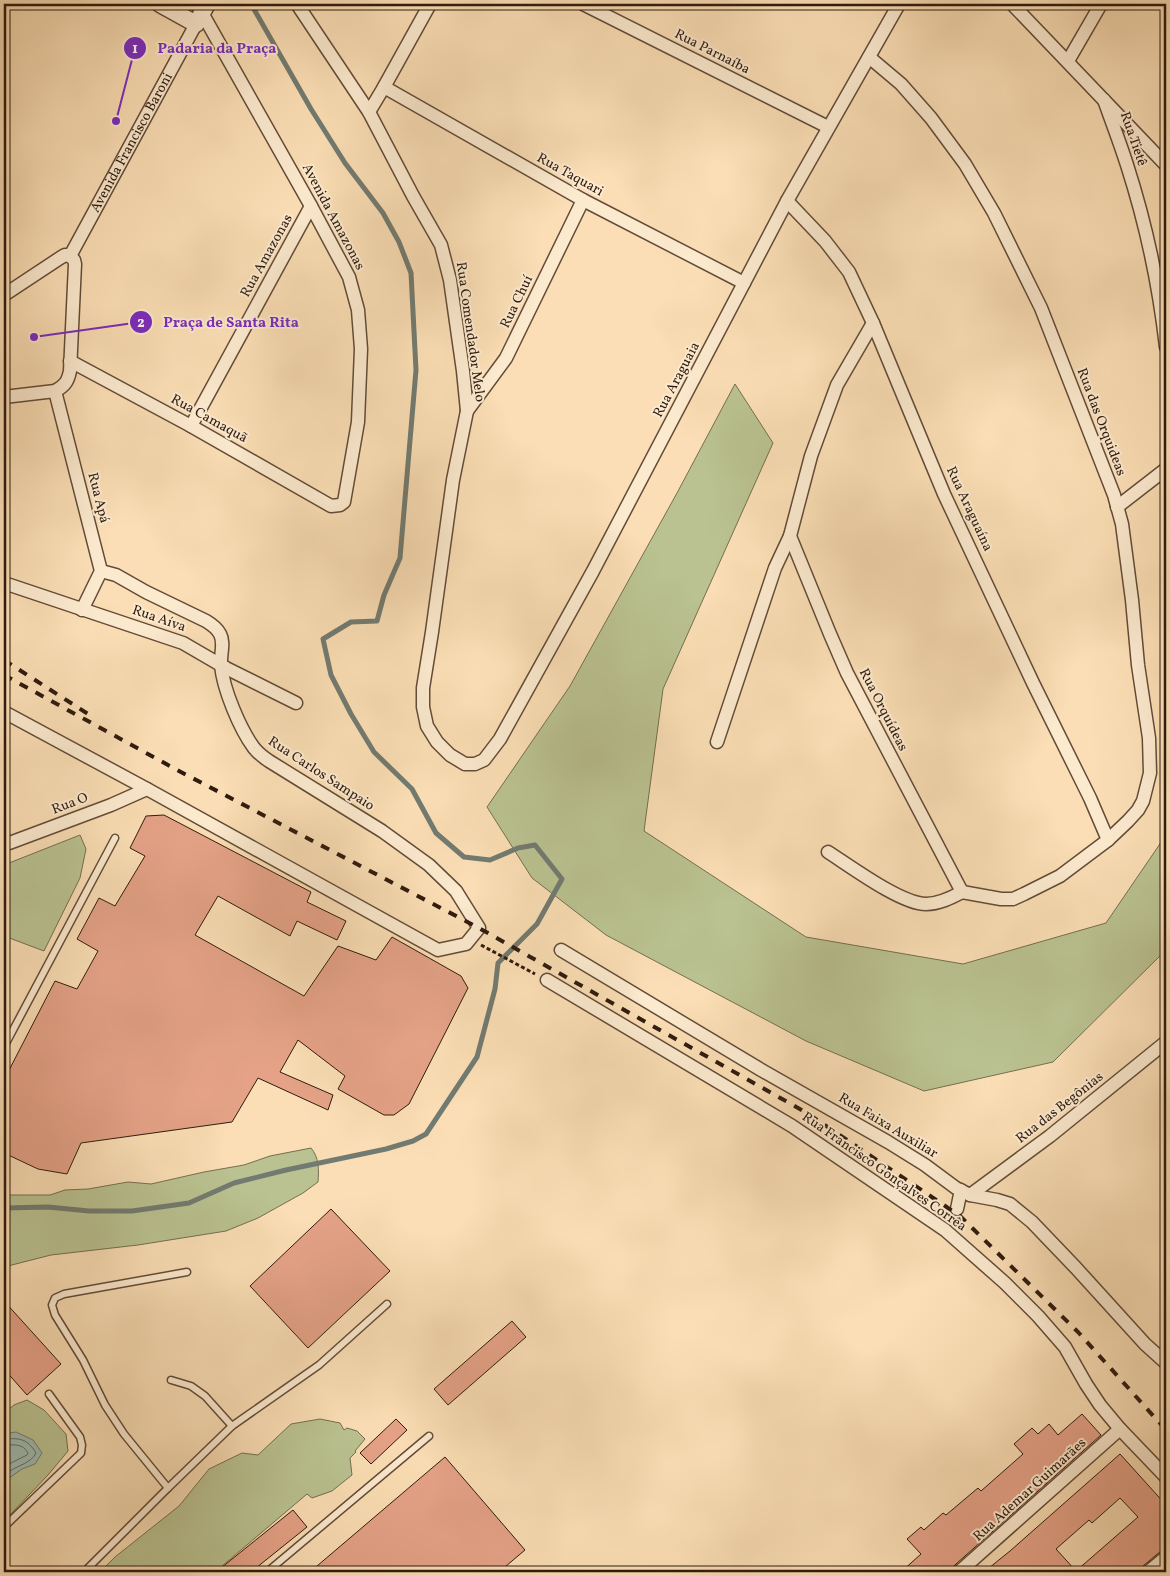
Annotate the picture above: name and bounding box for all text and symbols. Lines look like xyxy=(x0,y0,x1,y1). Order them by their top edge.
street label: Rua Parnaíba xyxy=(671,25,753,79)
callout: Padaria da Praça xyxy=(122,33,286,63)
text: 1 xyxy=(132,39,138,60)
text: Padaria da Praça xyxy=(157,39,277,60)
street label: Avenida Francisco Baroni xyxy=(86,69,177,216)
street label: Rua Tietê xyxy=(1115,109,1151,169)
street label: Rua Taquari xyxy=(533,149,607,201)
street label: Avenida Amazonas xyxy=(297,160,369,274)
street label: Rua Amazonas xyxy=(236,211,298,301)
street label: Rua Comendador Melo xyxy=(451,261,489,403)
street label: Rua Chuí xyxy=(496,272,538,332)
callout: Praça de Santa Rita xyxy=(129,307,309,337)
text: 2 xyxy=(137,313,145,334)
text: Praça de Santa Rita xyxy=(163,313,299,334)
street label: Rua Araguaia xyxy=(649,339,705,421)
street label: Rua das Orquideas xyxy=(1072,365,1130,479)
street label: Rua Camaquã xyxy=(167,390,251,448)
street label: Rua Araguaína xyxy=(941,464,997,555)
street label: Rua Apá xyxy=(83,471,113,525)
street label: Rua Aíva xyxy=(130,601,188,637)
street label: Rua Orquídeas xyxy=(854,665,912,755)
street label: Rua Carlos Sampaio xyxy=(264,732,378,816)
street label: Rua O xyxy=(49,788,91,820)
street label: Rua das Begônias xyxy=(1012,1068,1108,1148)
street label: Rua Faixa Auxiliar xyxy=(835,1089,941,1163)
street label: Rua Francisco Gonçalves Corrêa xyxy=(798,1108,970,1236)
street label: Rua Ademar Guimarães xyxy=(969,1434,1091,1546)

